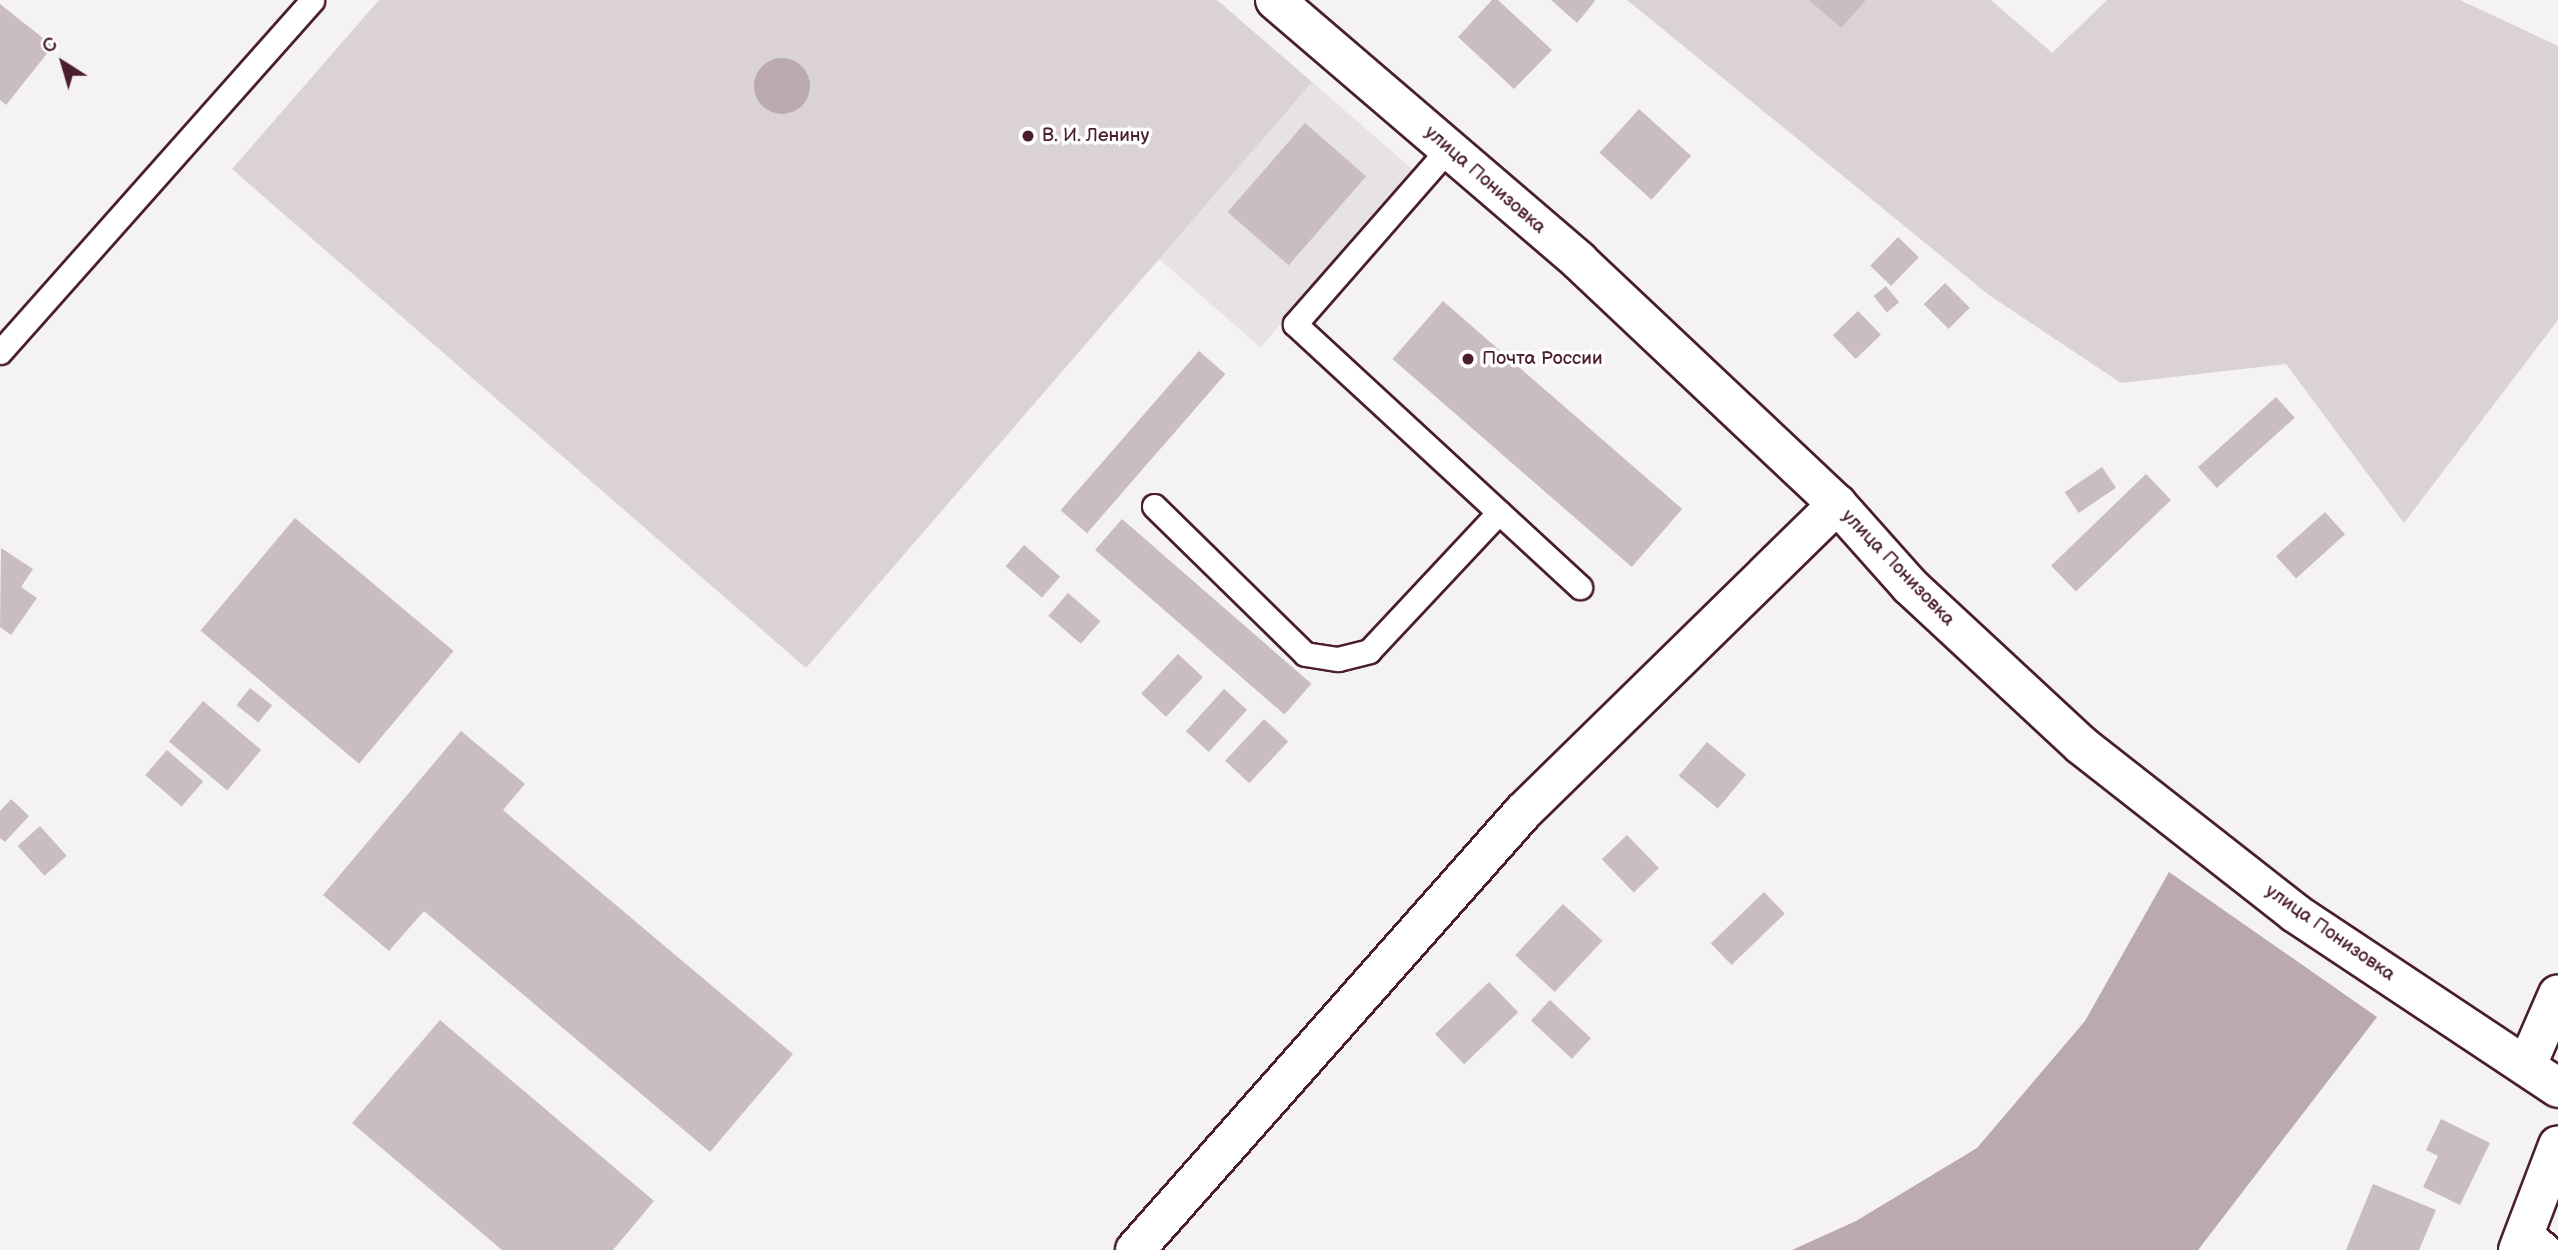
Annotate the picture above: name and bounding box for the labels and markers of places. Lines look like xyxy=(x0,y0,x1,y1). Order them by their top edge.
place label: В. И. Ленину xyxy=(1042,125,1149,147)
marker: В. И. Ленину xyxy=(1020,128,1036,144)
place label: Почта России xyxy=(1482,348,1603,370)
marker: Почта России xyxy=(1460,351,1476,367)

